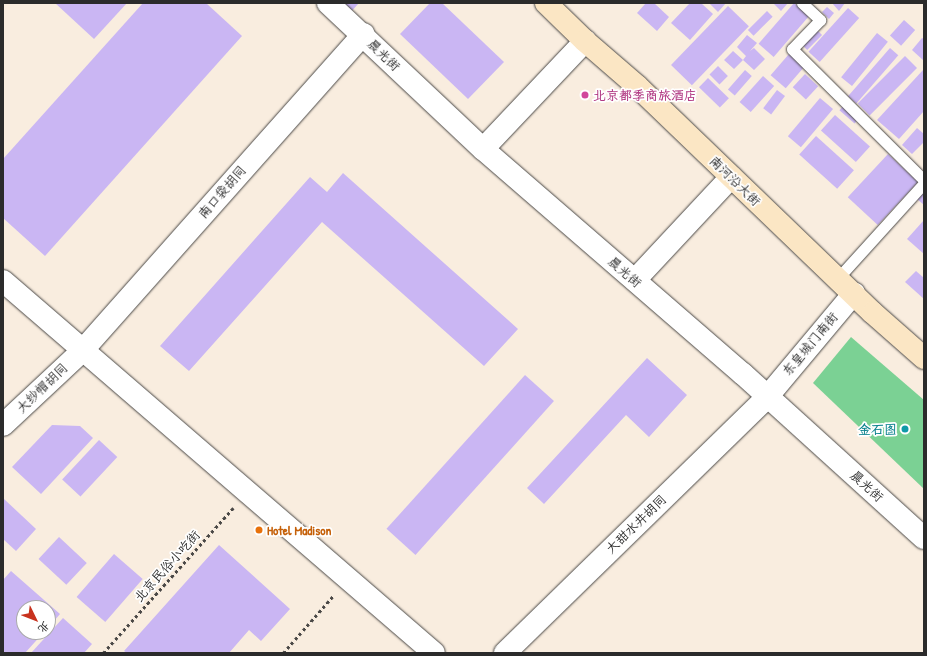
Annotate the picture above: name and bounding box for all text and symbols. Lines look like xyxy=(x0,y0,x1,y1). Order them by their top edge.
street label: 晨光街 xyxy=(365,36,403,74)
place label: 北京都季商旅酒店 xyxy=(593,87,697,103)
marker: 北京都季商旅酒店 xyxy=(580,90,590,100)
street label: 南河沿大街 xyxy=(706,153,764,209)
street label: 南口袋胡同 xyxy=(195,162,249,222)
street label: 晨光街 xyxy=(605,253,645,291)
street label: 东皇城门南街 xyxy=(779,309,841,379)
street label: 大纱帽胡同 xyxy=(13,360,71,416)
place label: 金石图 xyxy=(858,421,897,437)
marker: 金石图 xyxy=(900,424,910,434)
street label: 晨光街 xyxy=(847,467,887,505)
street label: 大甜水井胡同 xyxy=(603,491,669,557)
place label: Hotel Madison xyxy=(267,522,331,538)
marker: Hotel Madison xyxy=(254,525,264,535)
street label: 北京民俗小吃街 xyxy=(131,527,203,605)
north arrow xyxy=(16,600,56,640)
text: 北 xyxy=(35,619,53,636)

